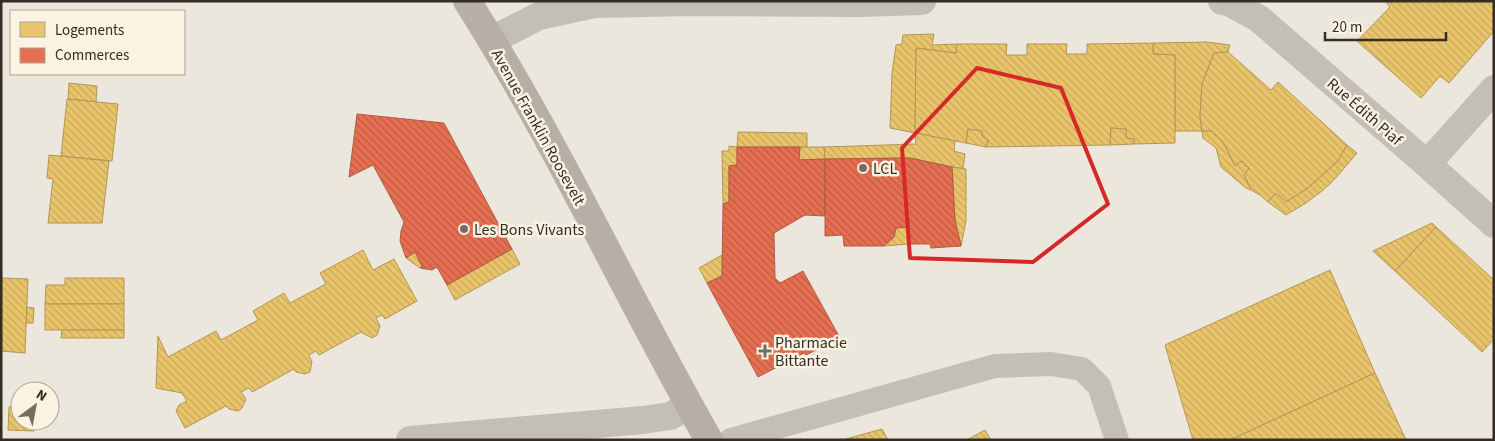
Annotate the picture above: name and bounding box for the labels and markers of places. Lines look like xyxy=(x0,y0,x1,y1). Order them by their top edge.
place label: LCL xyxy=(873,158,897,180)
marker: LCL xyxy=(857,162,869,174)
place label: Les Bons Vivants xyxy=(474,219,585,241)
marker: Les Bons Vivants xyxy=(458,223,470,235)
place label: Pharmacie Bittante xyxy=(775,332,847,372)
marker: Pharmacie Bittante xyxy=(759,345,771,357)

